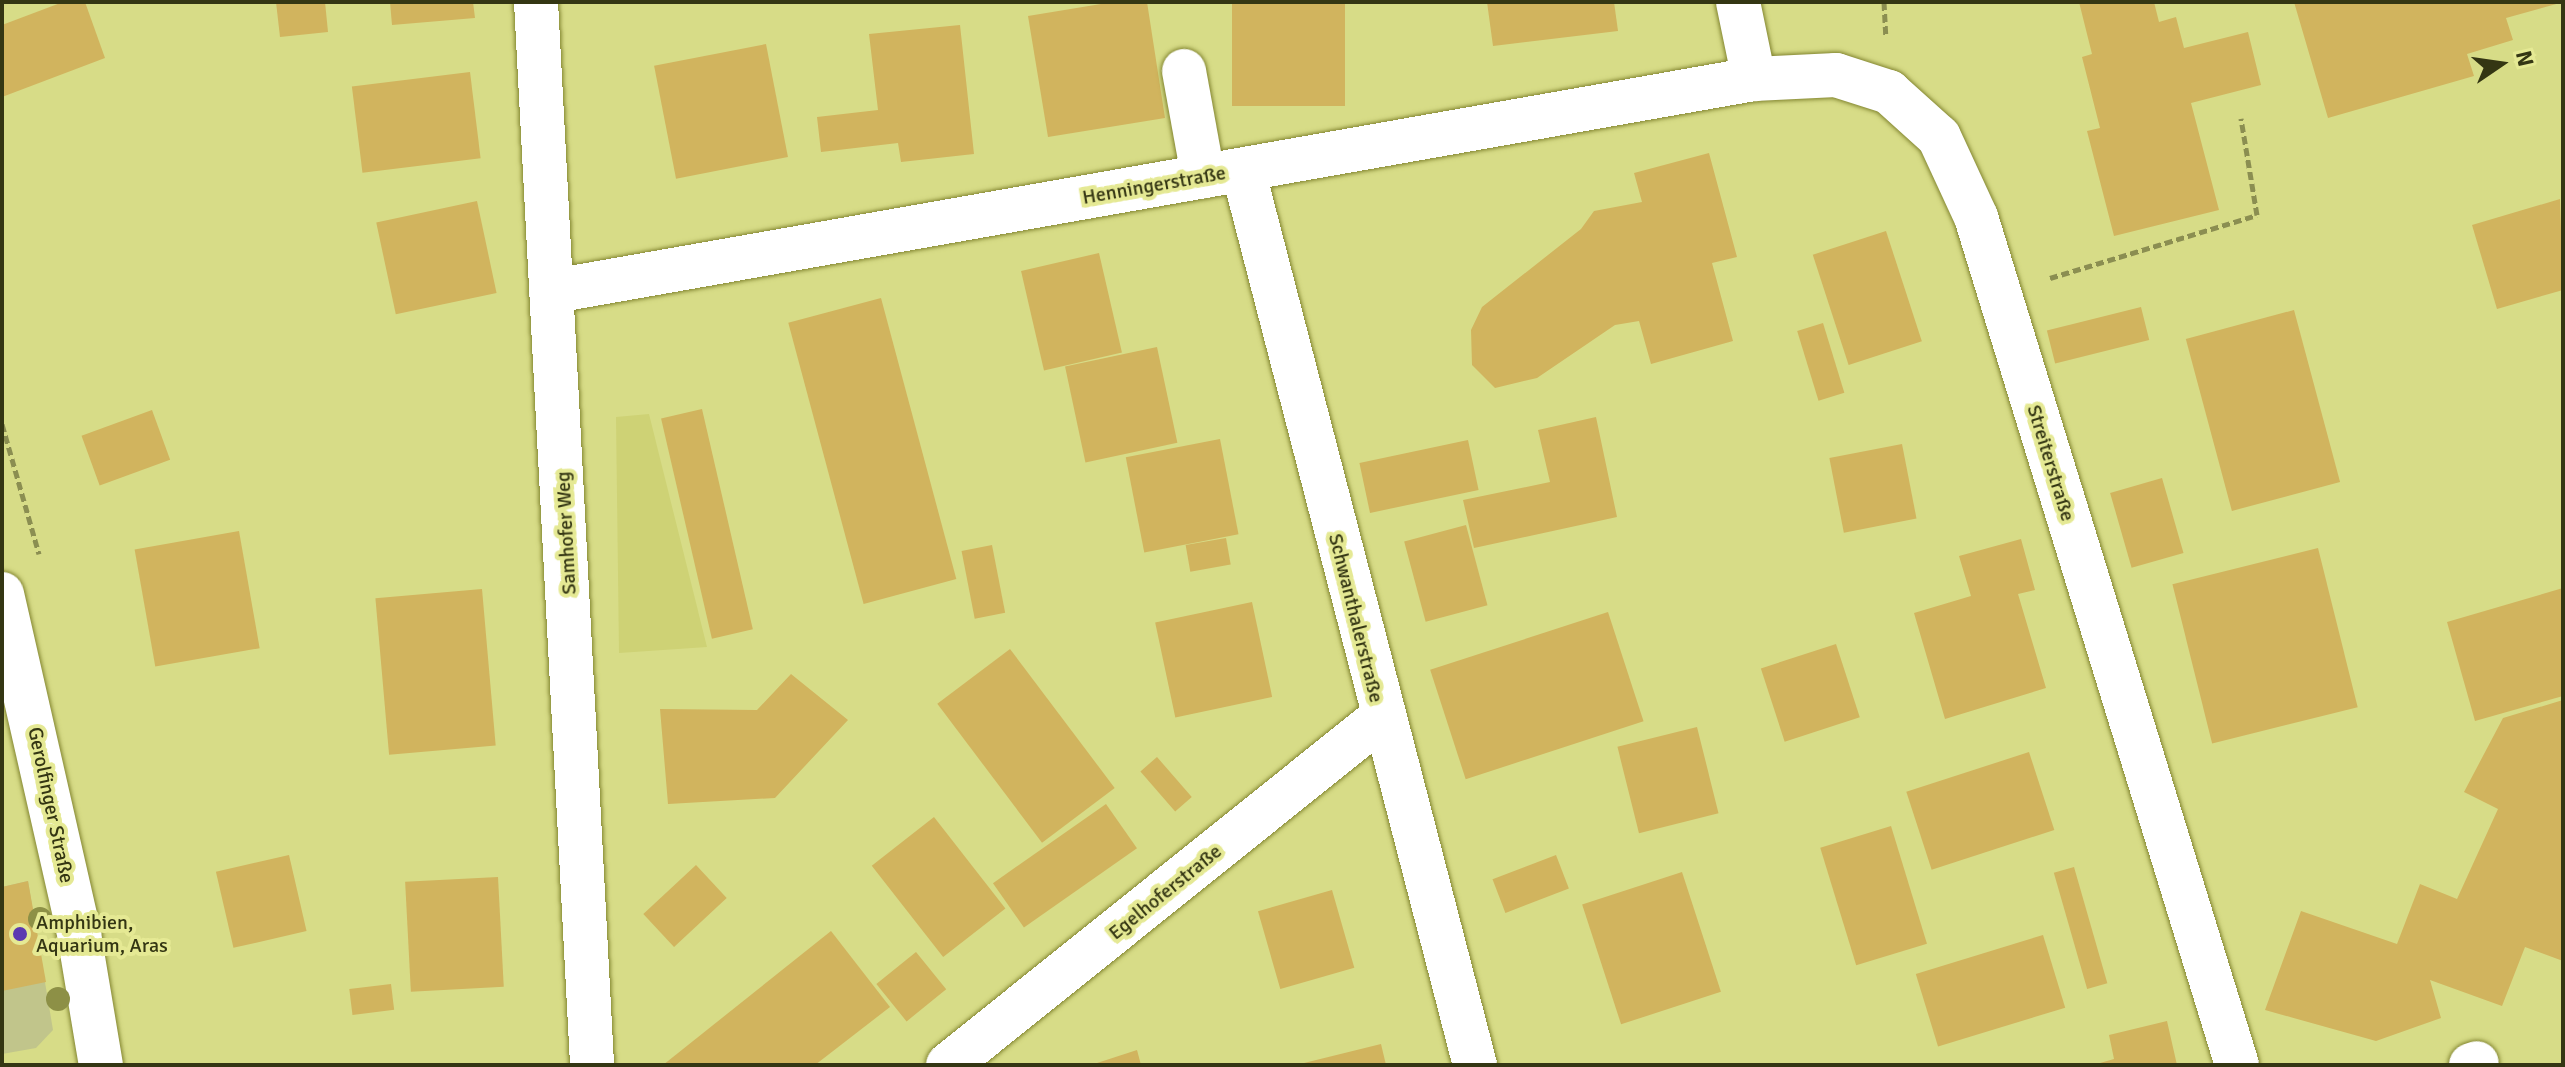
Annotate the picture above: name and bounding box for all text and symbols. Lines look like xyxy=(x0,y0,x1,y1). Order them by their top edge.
north arrow xyxy=(2461,24,2541,104)
text: N xyxy=(2510,48,2540,69)
street label: Henningerstraße xyxy=(1080,161,1228,209)
street label: Streiterstraße xyxy=(2022,402,2080,524)
street label: Samhofer Weg xyxy=(551,471,581,595)
street label: Schwanthalerstraße xyxy=(1323,531,1389,705)
street label: Gerolfinger Straße xyxy=(23,725,79,885)
street label: Egelhoferstraße xyxy=(1104,839,1226,945)
place label: Amphibien, Aquarium, Aras xyxy=(36,910,168,957)
marker: Amphibien, Aquarium, Aras xyxy=(11,925,29,943)

